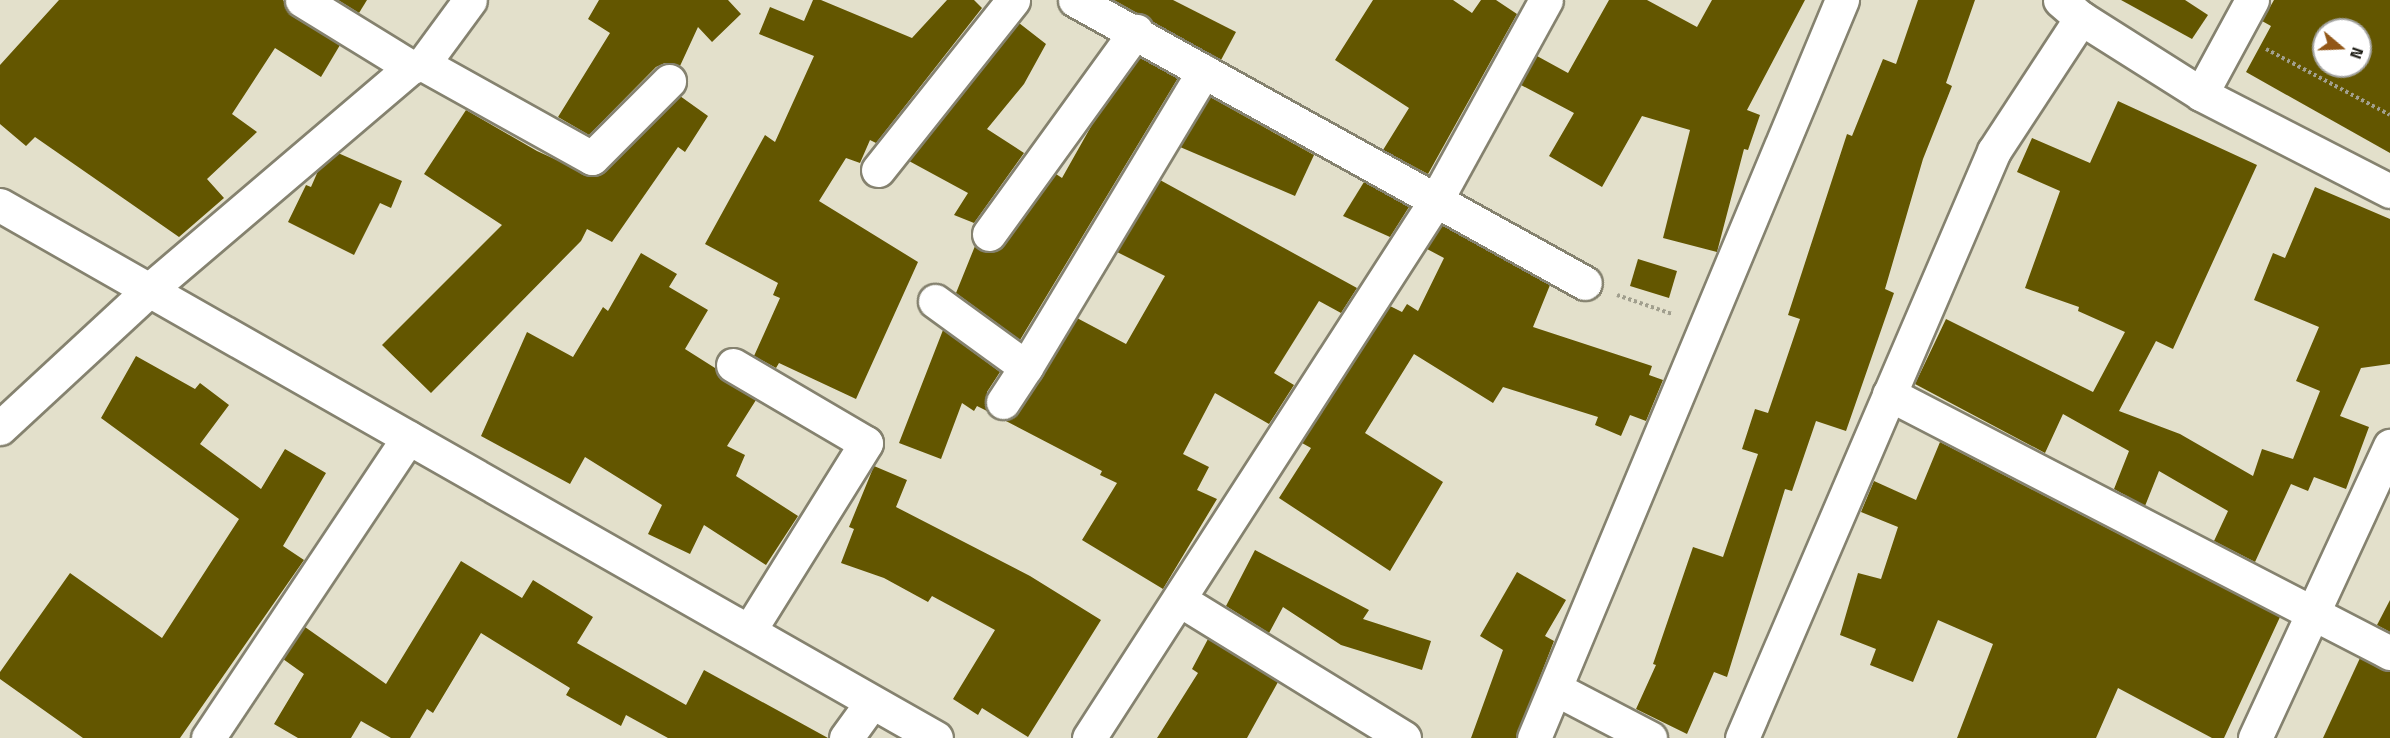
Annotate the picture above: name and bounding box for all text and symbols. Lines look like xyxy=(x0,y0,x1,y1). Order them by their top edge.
north arrow xyxy=(2312,18,2372,78)
text: N xyxy=(2344,44,2370,62)

